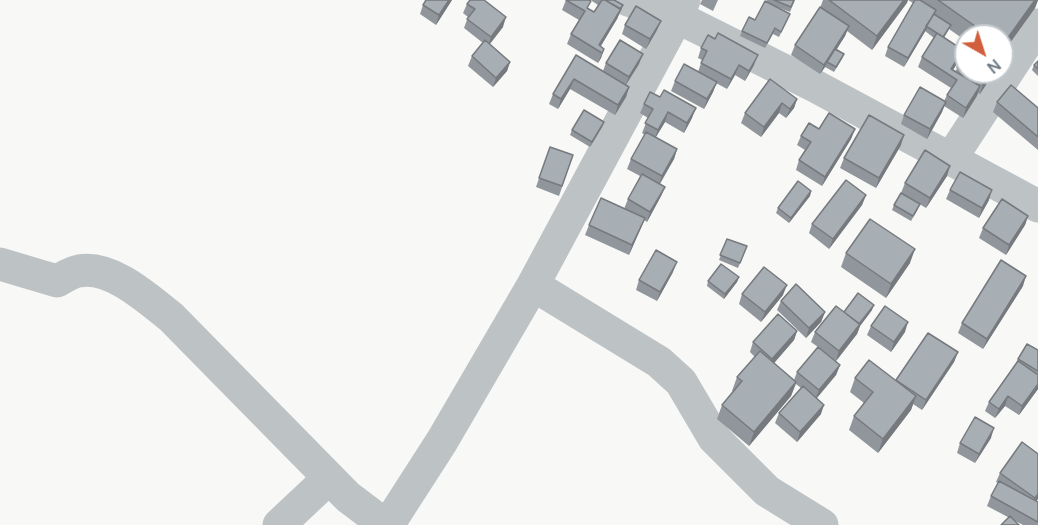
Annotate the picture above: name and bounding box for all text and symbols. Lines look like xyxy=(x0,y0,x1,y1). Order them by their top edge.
north arrow xyxy=(954,24,1014,84)
text: N xyxy=(983,54,1005,79)

